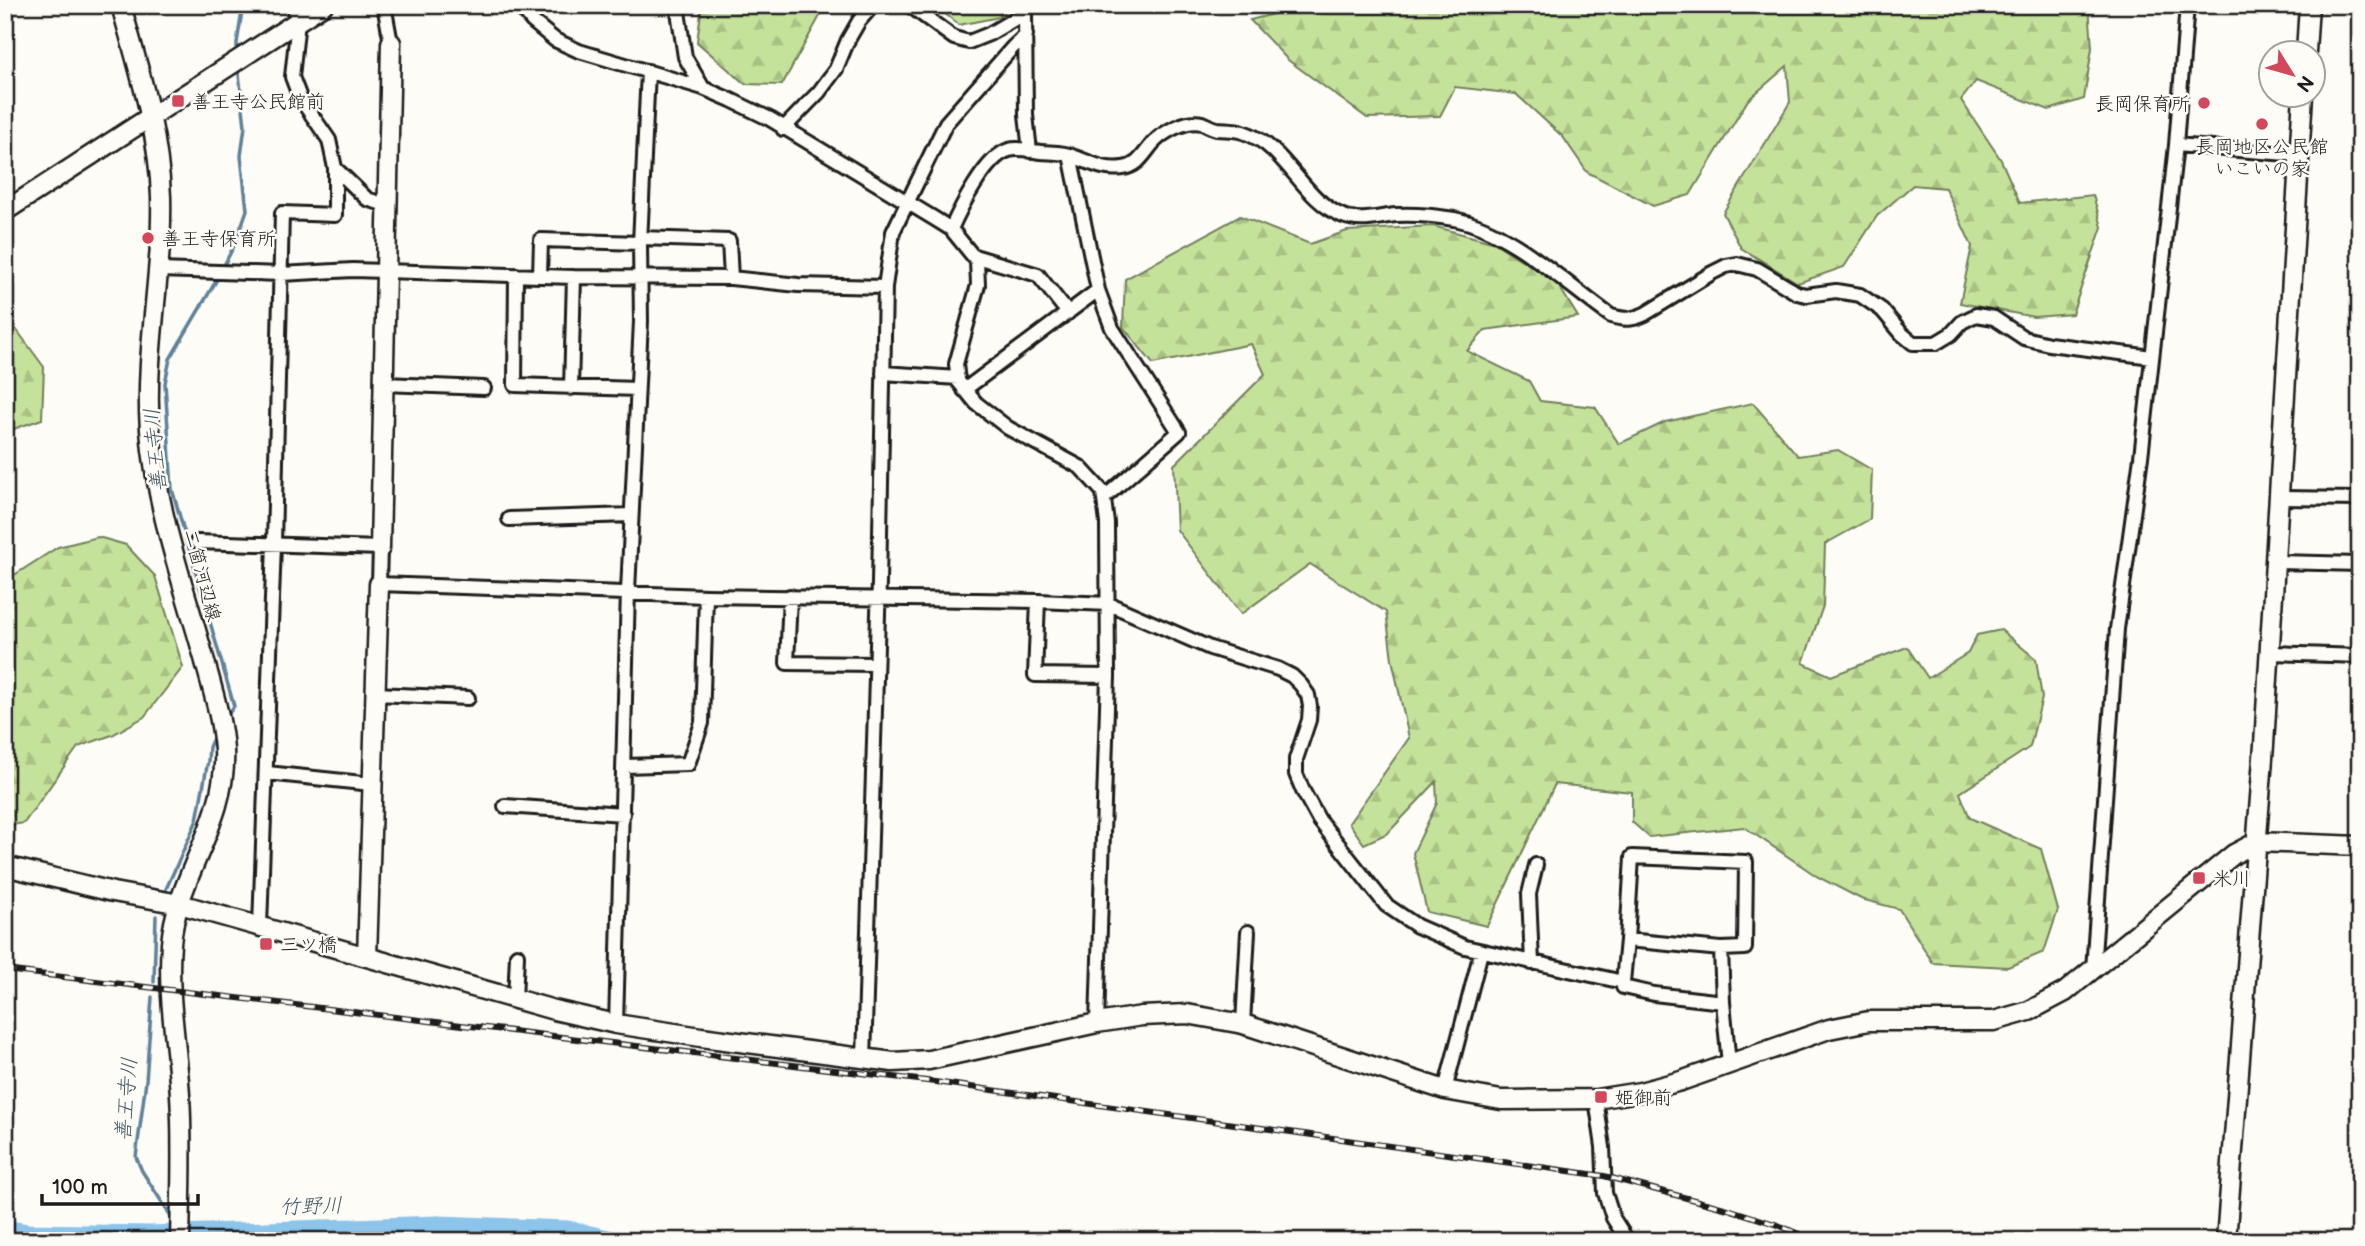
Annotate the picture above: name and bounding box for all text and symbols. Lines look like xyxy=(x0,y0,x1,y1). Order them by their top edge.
north arrow xyxy=(2256,38,2326,108)
text: N xyxy=(2291,71,2318,96)
place label: 善王寺公民館前 xyxy=(192,91,325,114)
marker: 善王寺公民館前 xyxy=(170,93,186,109)
place label: 長岡保育所 xyxy=(2095,93,2190,116)
marker: 長岡保育所 xyxy=(2196,95,2212,111)
marker: 長岡地区公民館 いこいの家 xyxy=(2254,116,2270,132)
place label: 長岡地区公民館 いこいの家 xyxy=(2195,136,2329,181)
place label: 善王寺保育所 xyxy=(162,228,276,251)
marker: 善王寺保育所 xyxy=(140,230,156,246)
water label: 善王寺川 xyxy=(139,407,172,493)
street label: 二箇河辺線 xyxy=(178,527,225,624)
place label: 米川 xyxy=(2213,868,2251,891)
marker: 米川 xyxy=(2191,870,2207,886)
place label: 三ツ橋 xyxy=(280,934,337,957)
marker: 三ツ橋 xyxy=(258,936,274,952)
water label: 善王寺川 xyxy=(110,1056,143,1142)
place label: 姫御前 xyxy=(1615,1087,1672,1110)
marker: 姫御前 xyxy=(1593,1089,1609,1105)
scale bar xyxy=(42,1162,198,1206)
text: 100 m xyxy=(52,1175,108,1200)
water label: 竹野川 xyxy=(279,1193,343,1220)

